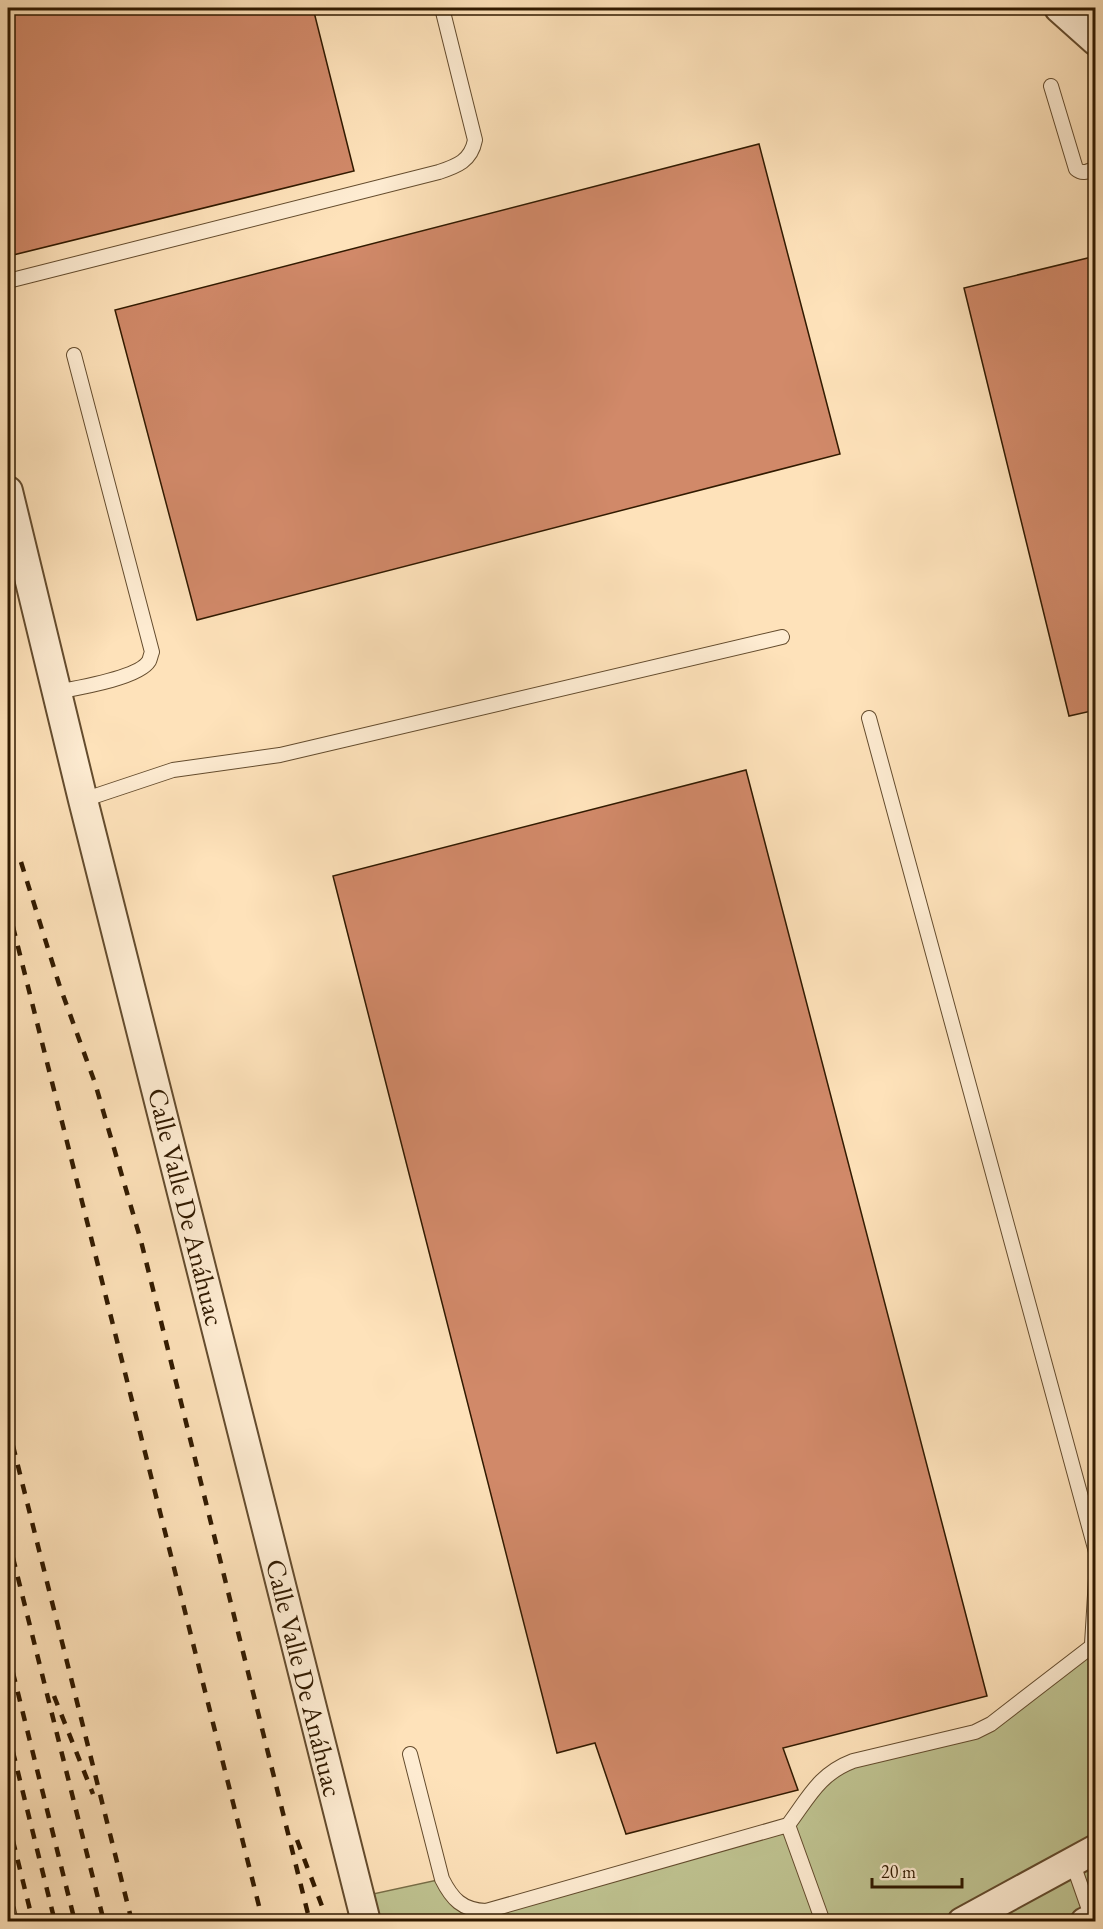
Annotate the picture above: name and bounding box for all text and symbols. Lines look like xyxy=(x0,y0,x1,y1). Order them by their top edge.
street label: Calle Valle De Anáhuac xyxy=(140,1084,233,1329)
street label: Calle Valle De Anáhuac xyxy=(258,1555,351,1800)
scale bar xyxy=(872,1851,962,1889)
text: 20 m xyxy=(881,1860,916,1883)

